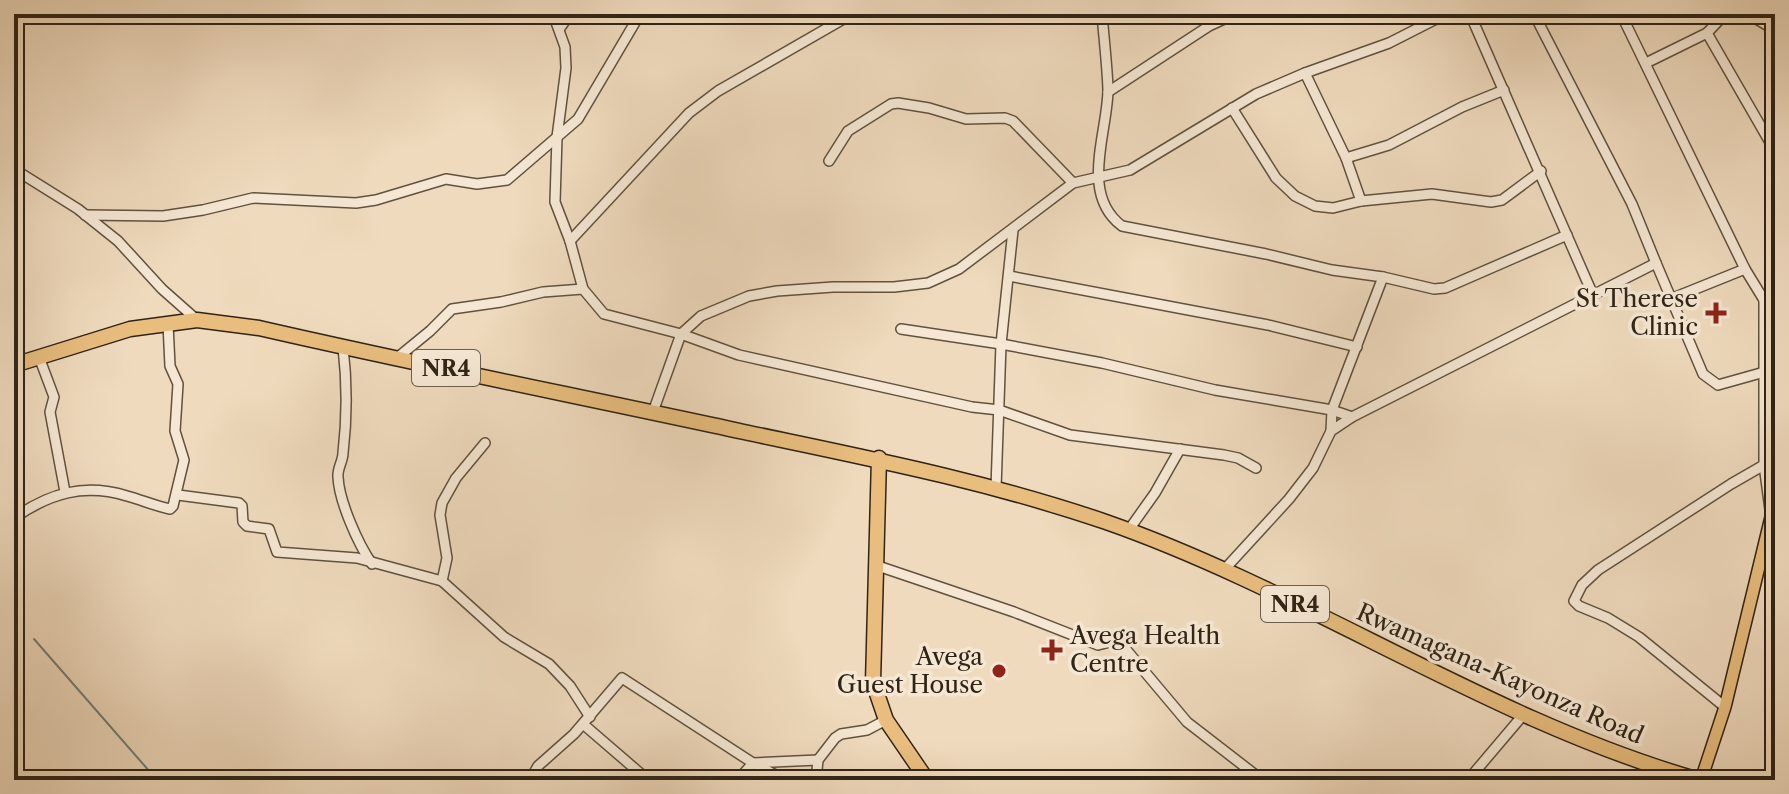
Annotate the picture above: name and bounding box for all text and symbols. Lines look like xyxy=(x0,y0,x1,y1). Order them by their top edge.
place label: St Therese Clinic xyxy=(1576,284,1698,341)
marker: St Therese Clinic xyxy=(1705,302,1727,324)
road number: NR4 xyxy=(412,350,480,386)
road number: NR4 xyxy=(1261,586,1329,622)
street label: Rwamagana-Kayonza Road xyxy=(1352,597,1649,750)
place label: Avega Health Centre xyxy=(1069,621,1220,678)
marker: Avega Health Centre xyxy=(1041,639,1063,661)
place label: Avega Guest House xyxy=(837,642,983,699)
marker: Avega Guest House xyxy=(990,662,1008,680)

